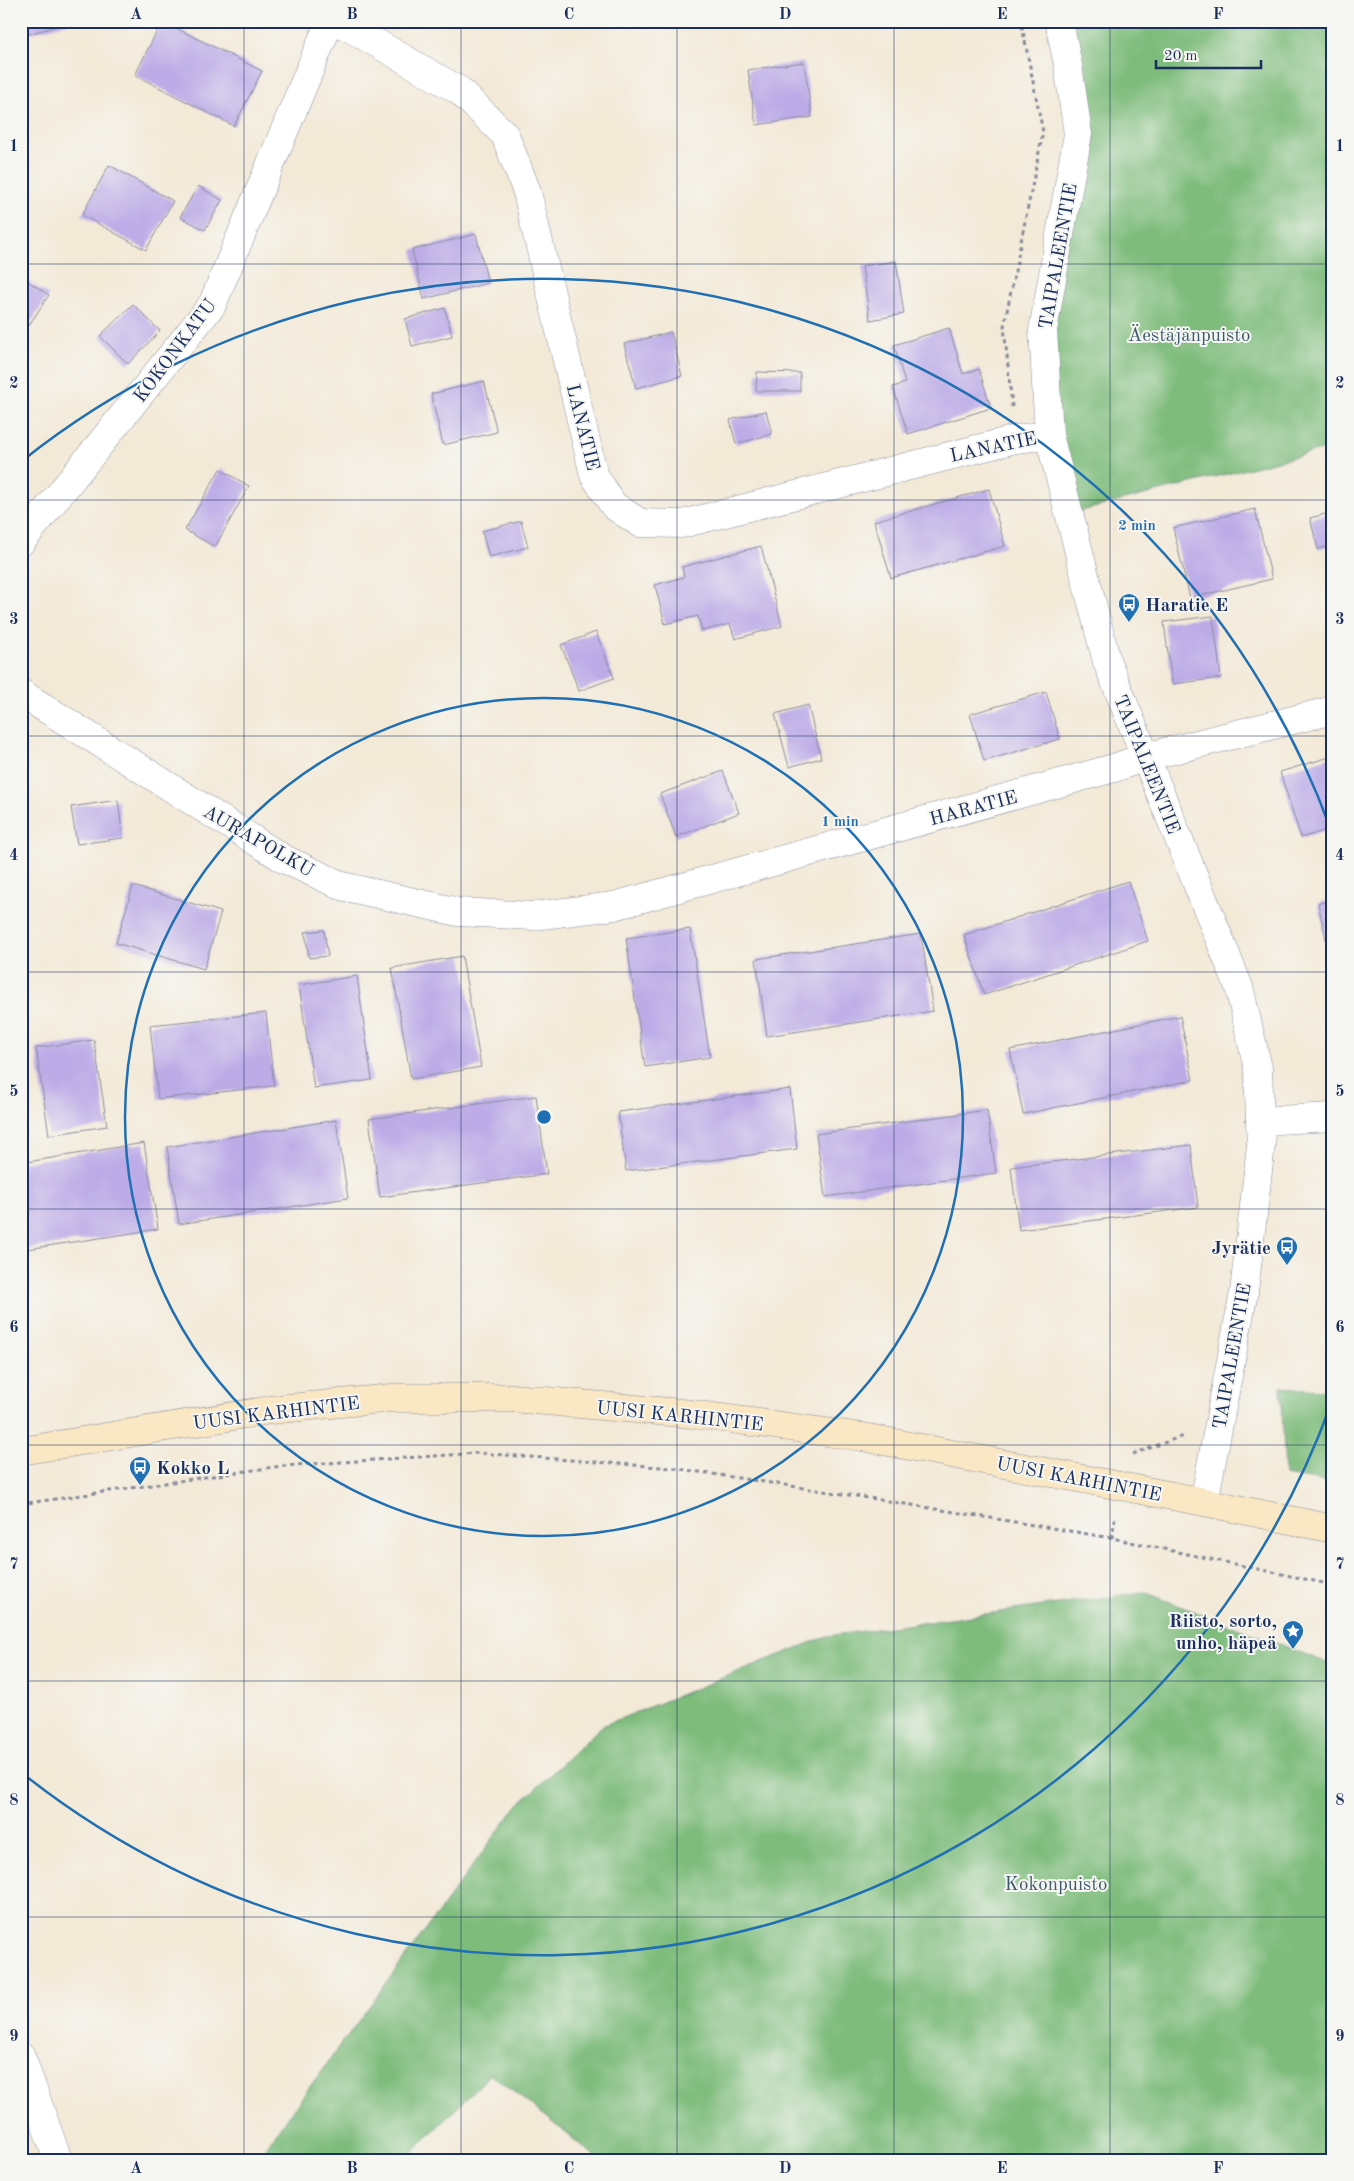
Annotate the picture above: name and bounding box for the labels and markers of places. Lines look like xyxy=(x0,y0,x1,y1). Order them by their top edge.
bus stop icon: Haratie E xyxy=(1117,592,1141,623)
place label: Haratie E xyxy=(1145,597,1228,616)
centre of rings xyxy=(535,1108,553,1126)
bus stop icon: Jyrätie xyxy=(1275,1235,1299,1266)
place label: Jyrätie xyxy=(1211,1240,1271,1259)
bus stop icon: Kokko L xyxy=(128,1455,152,1486)
place label: Kokko L xyxy=(156,1460,229,1479)
place label: Riisto, sorto, unho, häpeä xyxy=(1169,1613,1277,1654)
place icon: Riisto, sorto, unho, häpeä xyxy=(1281,1619,1305,1650)

